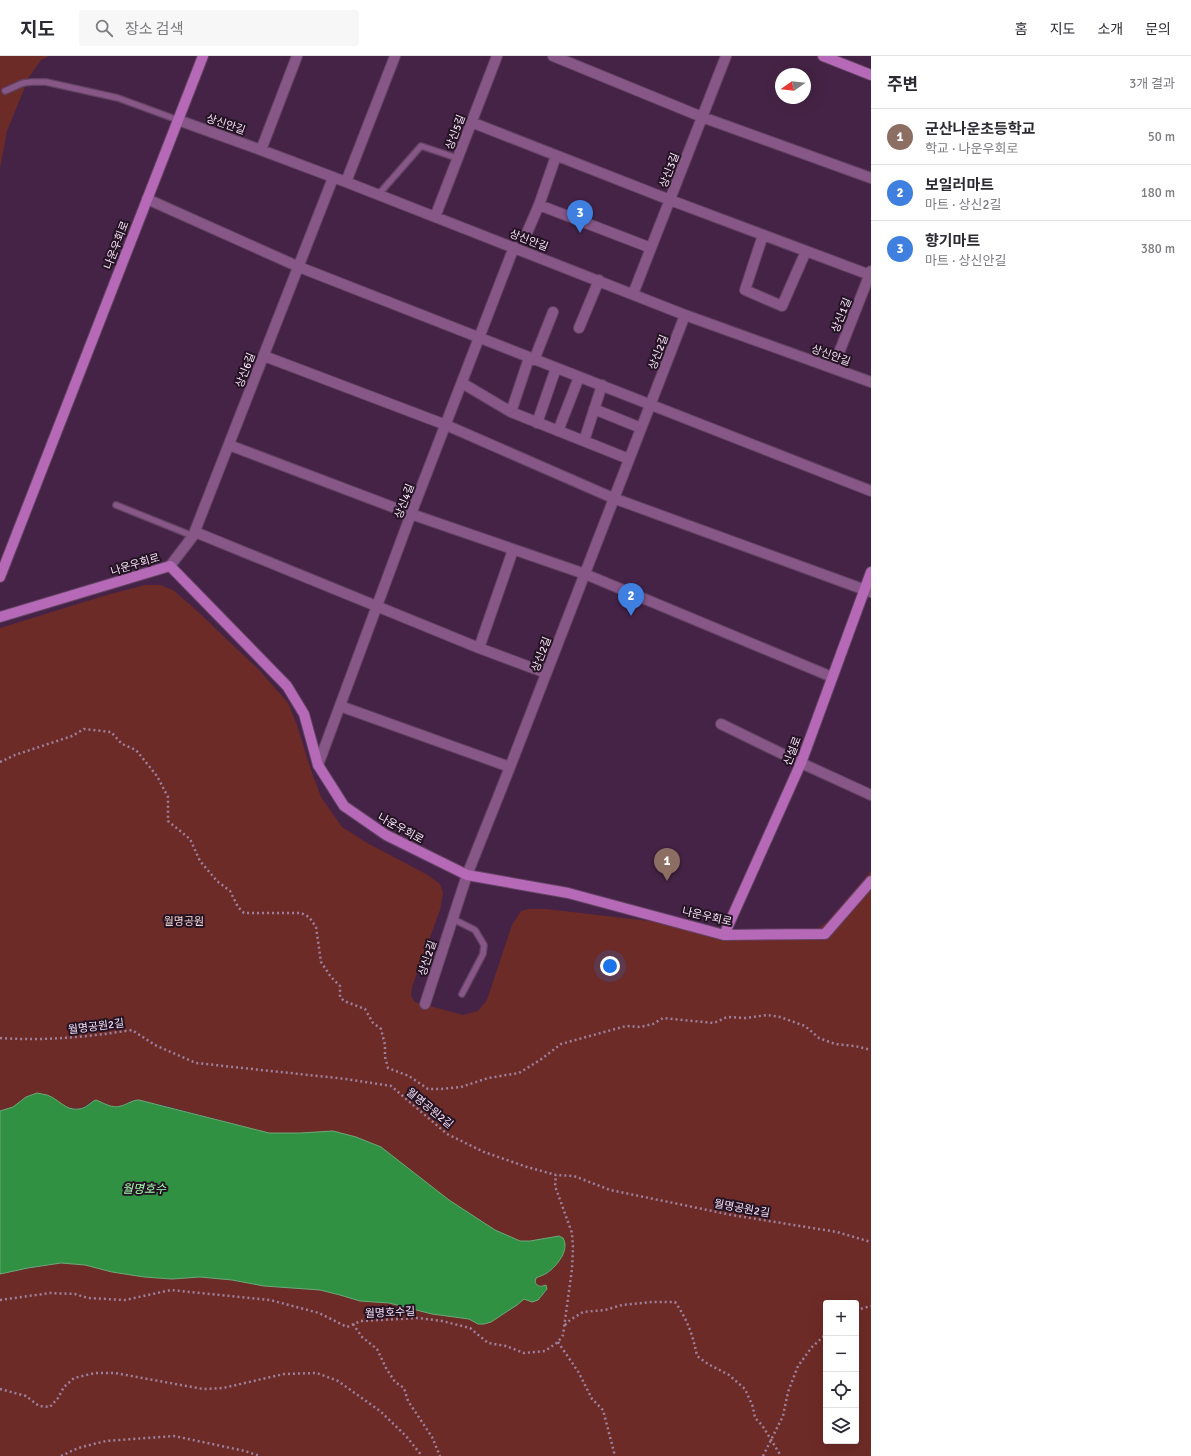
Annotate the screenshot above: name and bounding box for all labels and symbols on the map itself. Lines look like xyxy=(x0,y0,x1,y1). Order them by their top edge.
north arrow xyxy=(775,68,811,104)
street label: 상신안길 xyxy=(205,112,247,137)
street label: 상신5길 xyxy=(443,113,468,151)
street label: 상신3길 xyxy=(657,151,682,189)
pin: 3 xyxy=(567,200,593,233)
street label: 나운우회로 xyxy=(101,219,132,271)
street label: 상신안길 xyxy=(508,227,550,254)
street label: 상신1길 xyxy=(829,296,854,334)
street label: 상신2길 xyxy=(646,333,671,371)
street label: 상신안길 xyxy=(810,342,852,369)
street label: 상신6길 xyxy=(233,351,258,389)
street label: 상신4길 xyxy=(392,482,417,520)
street label: 나운우회로 xyxy=(109,551,161,578)
pin: 2 xyxy=(618,583,644,616)
street label: 상신2길 xyxy=(529,635,554,673)
street label: 신설로 xyxy=(781,735,804,768)
street label: 나운우회로 xyxy=(375,810,426,846)
pin: 1 xyxy=(654,848,680,881)
street label: 나운우회로 xyxy=(681,904,733,929)
park label: 월명공원 xyxy=(164,915,204,928)
street label: 상신2길 xyxy=(416,939,439,977)
your location xyxy=(600,956,620,976)
street label: 월명공원2길 xyxy=(67,1017,125,1036)
street label: 월명공원2길 xyxy=(404,1086,456,1131)
water label: 월명호수 xyxy=(122,1182,167,1197)
street label: 월명공원2길 xyxy=(713,1197,771,1220)
street label: 월명호수길 xyxy=(364,1305,416,1320)

